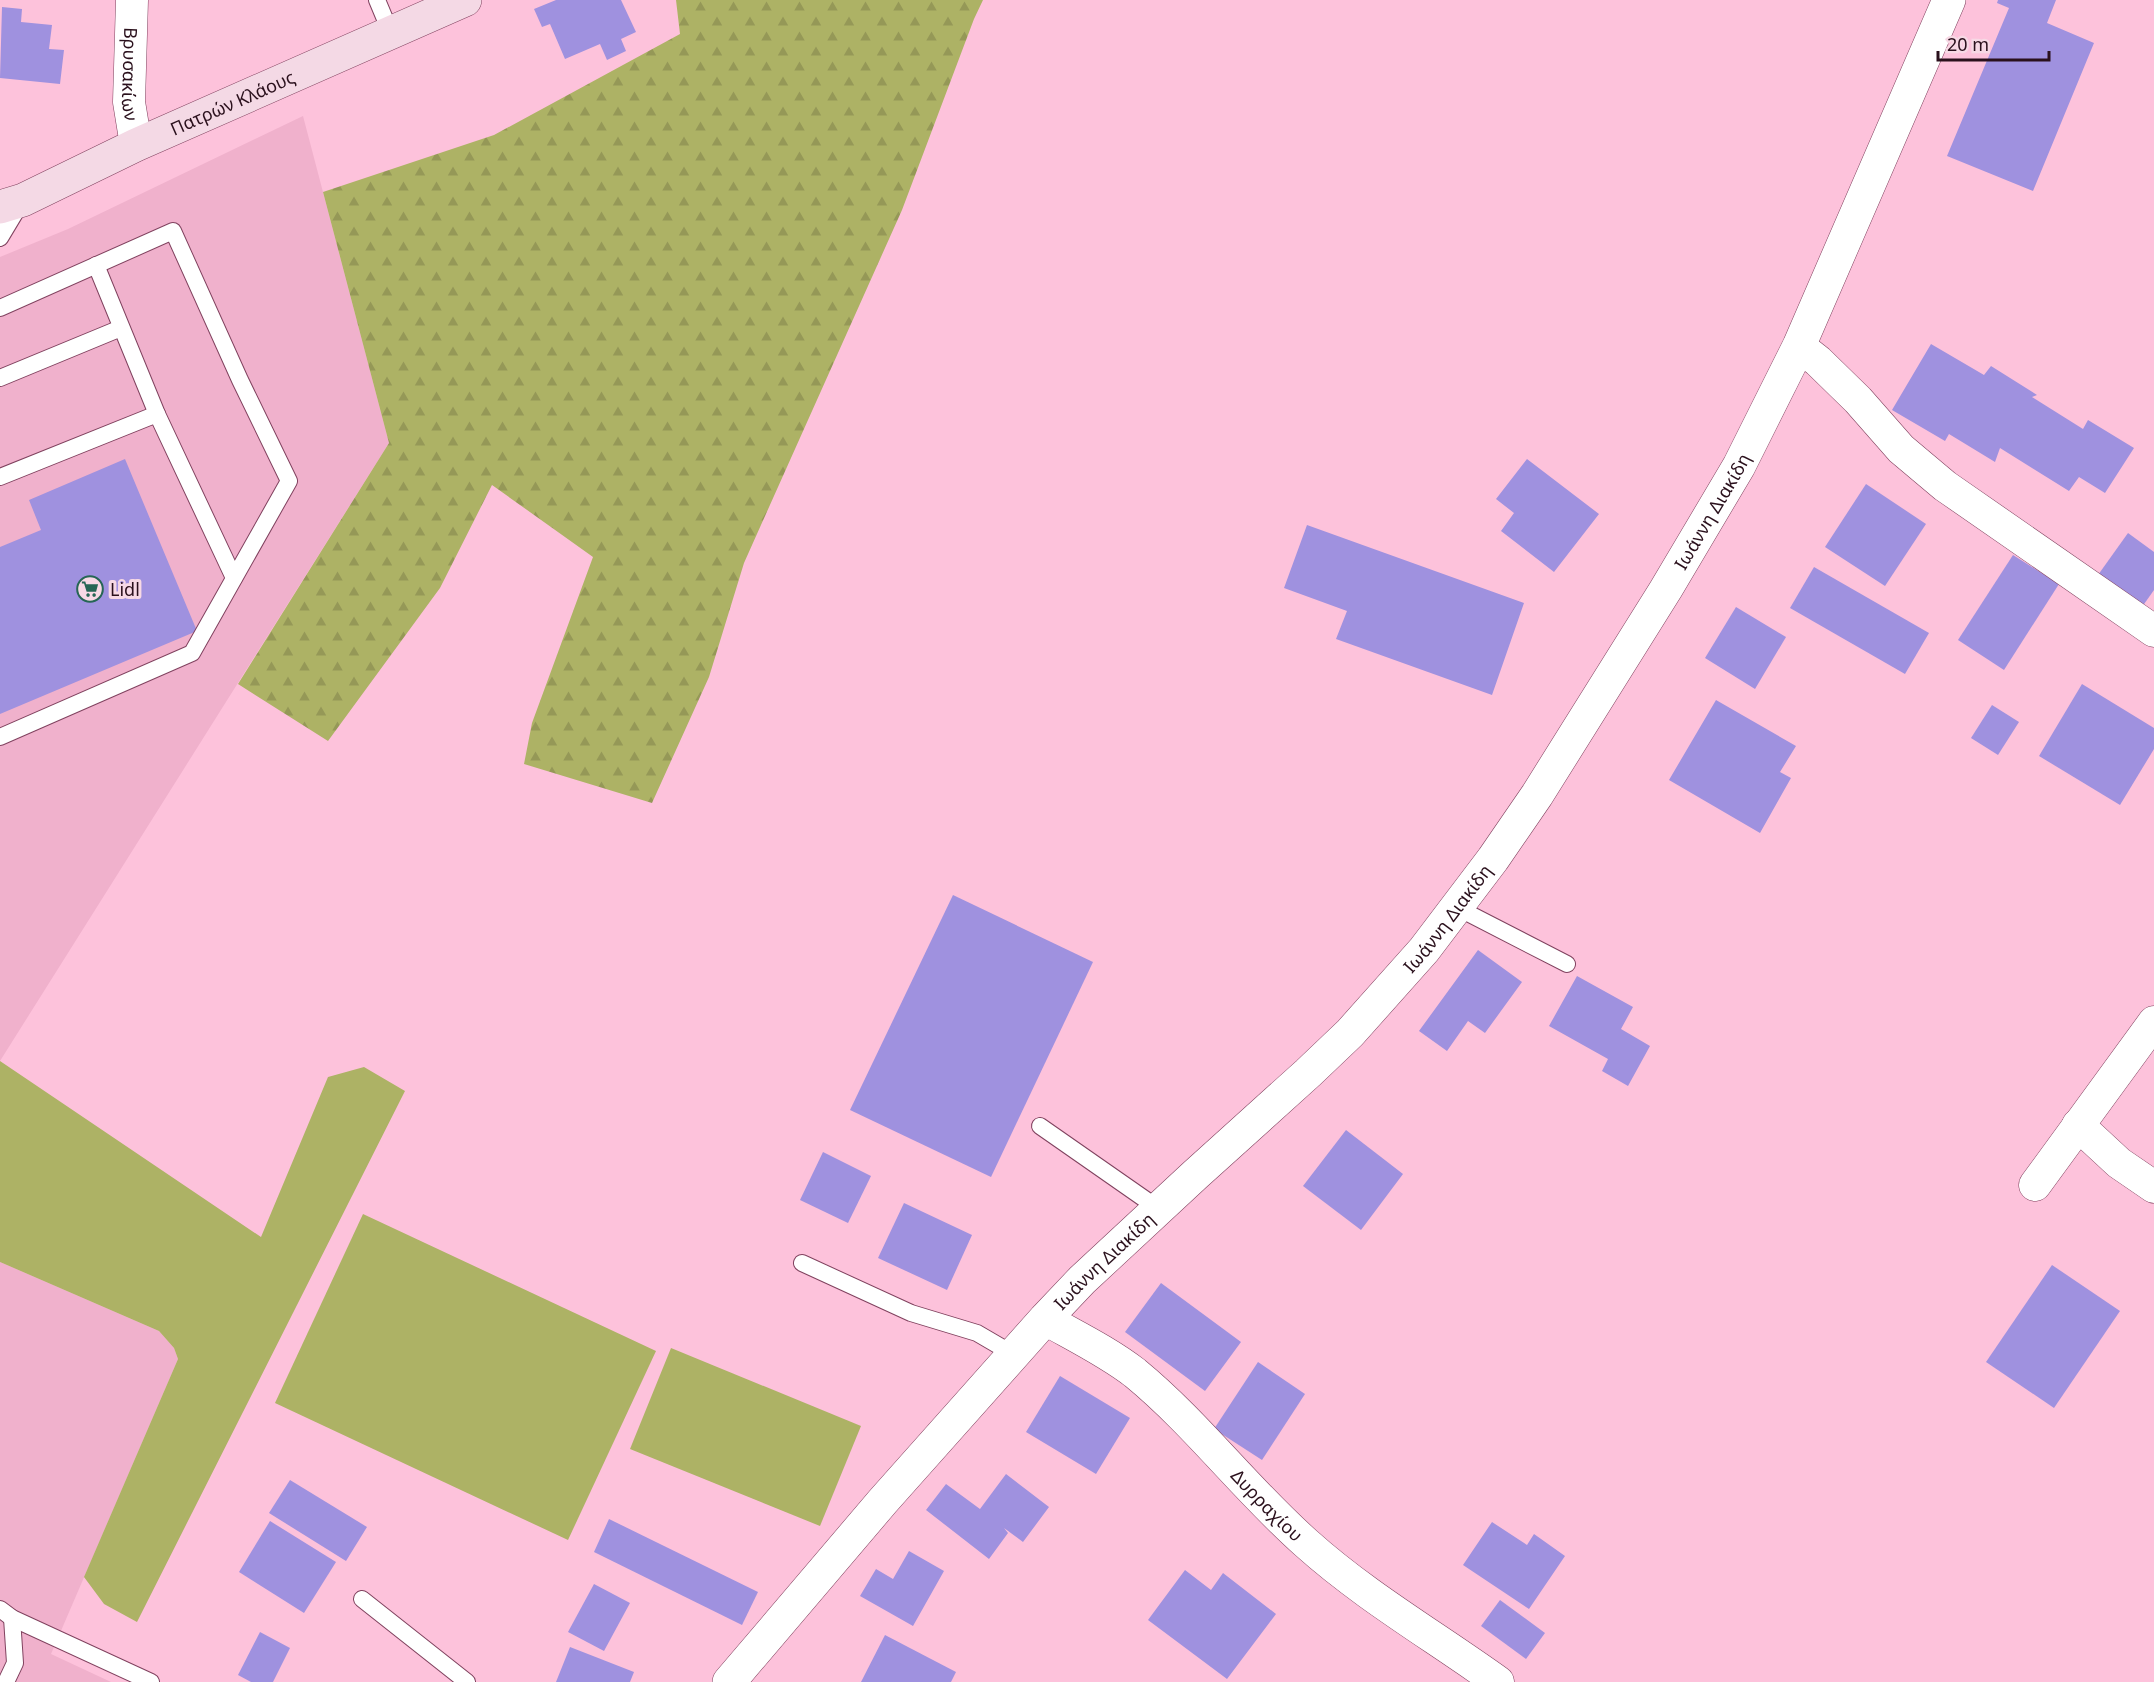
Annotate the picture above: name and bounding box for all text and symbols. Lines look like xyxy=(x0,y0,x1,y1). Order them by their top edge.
scale bar xyxy=(1938,24,2049,62)
street label: Βρυσακίων xyxy=(116,27,144,123)
text: 20 m xyxy=(1947,32,1989,56)
street label: Πατρών Κλάους xyxy=(166,65,299,140)
street label: Ιωάννη Διακίδη xyxy=(1668,449,1755,574)
supermarket icon: Lidl xyxy=(75,574,105,604)
place label: Lidl xyxy=(110,577,140,601)
street label: Ιωάννη Διακίδη xyxy=(1398,859,1497,978)
street label: Ιωάννη Διακίδη xyxy=(1048,1207,1159,1315)
street label: Δυρραχίου xyxy=(1226,1464,1308,1547)

